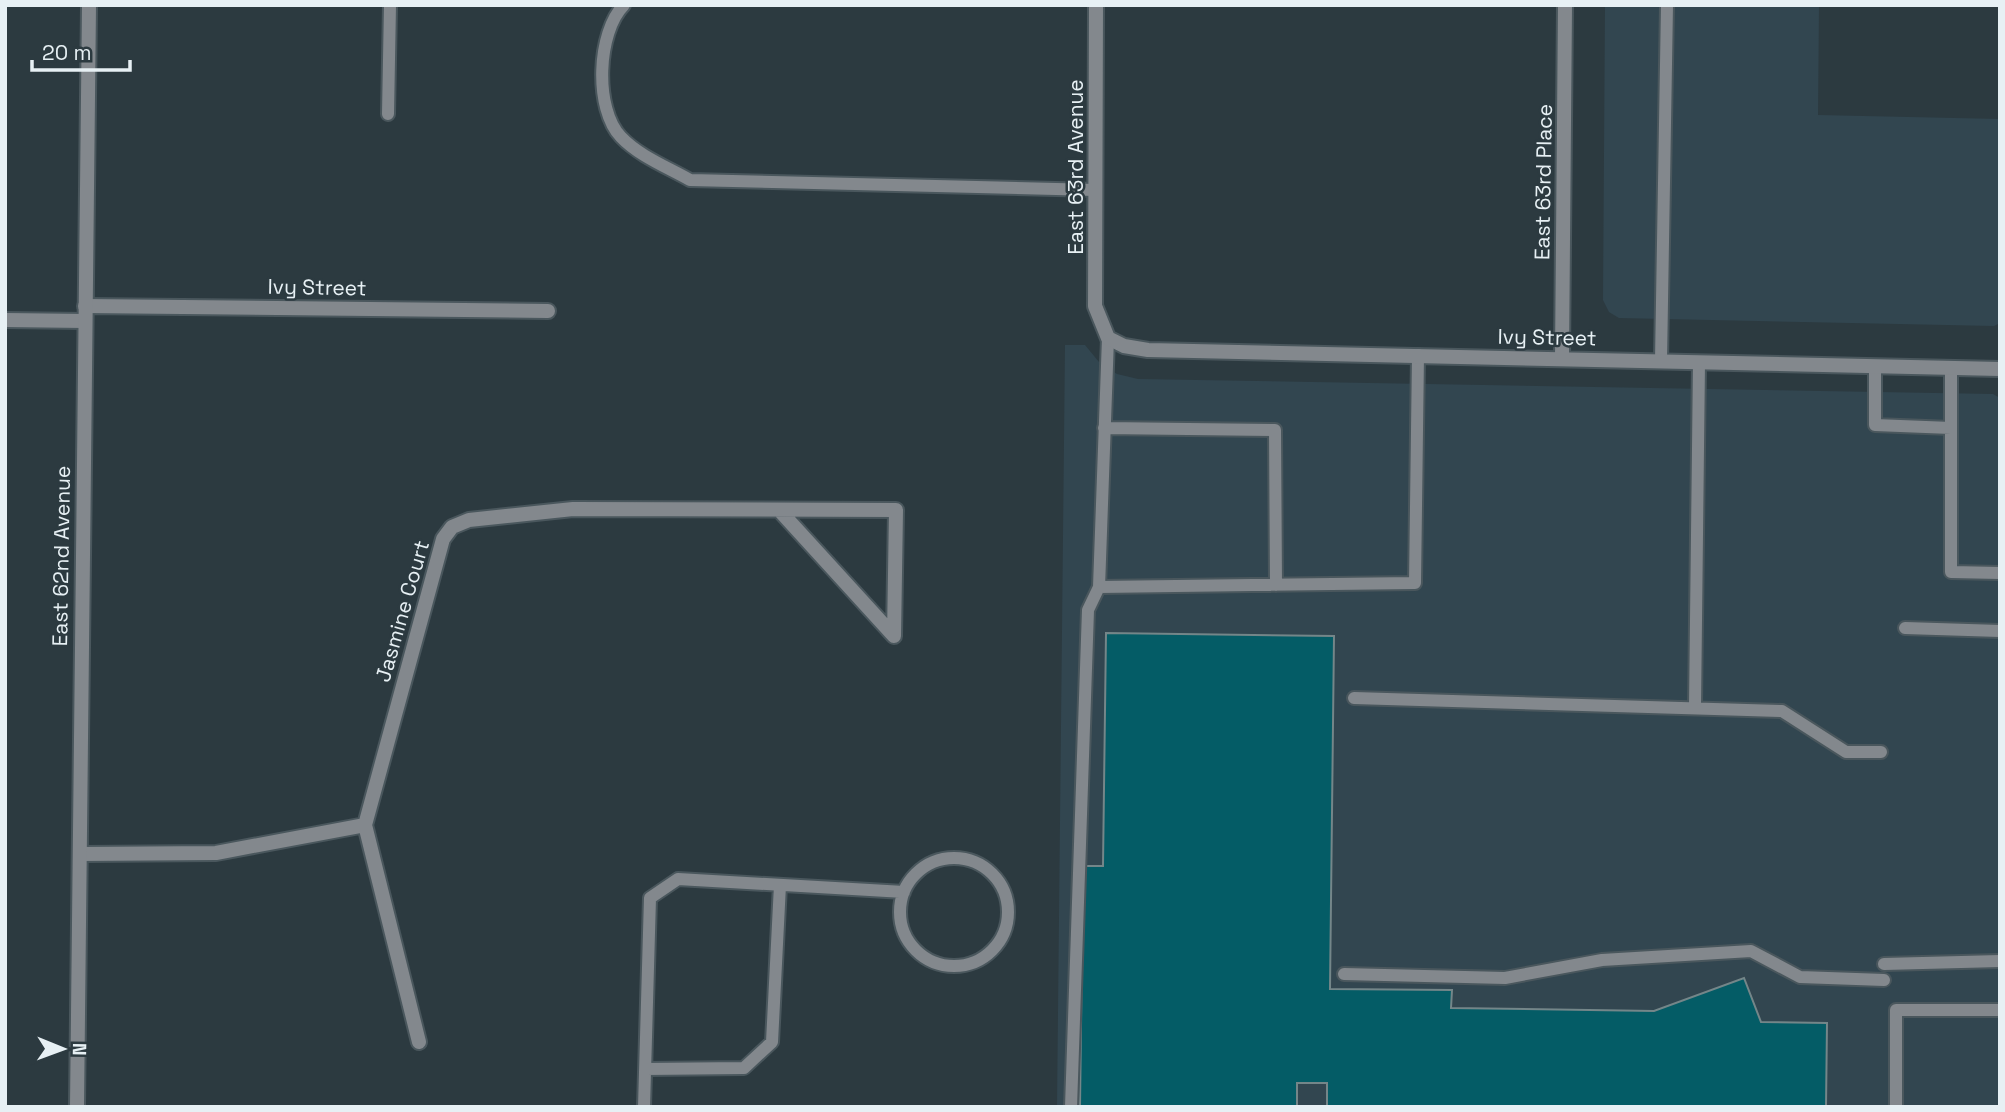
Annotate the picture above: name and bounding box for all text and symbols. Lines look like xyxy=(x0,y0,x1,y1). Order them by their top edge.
scale bar xyxy=(32,28,130,72)
text: 20 m xyxy=(42,39,92,66)
street label: East 63rd Avenue xyxy=(1062,79,1089,255)
street label: East 63rd Place xyxy=(1528,104,1558,260)
street label: Ivy Street xyxy=(267,273,367,301)
street label: Ivy Street xyxy=(1497,323,1597,351)
street label: East 62nd Avenue xyxy=(46,465,76,647)
street label: Jasmine Court xyxy=(369,537,435,685)
north arrow xyxy=(28,1014,98,1084)
text: N xyxy=(67,1043,92,1056)

